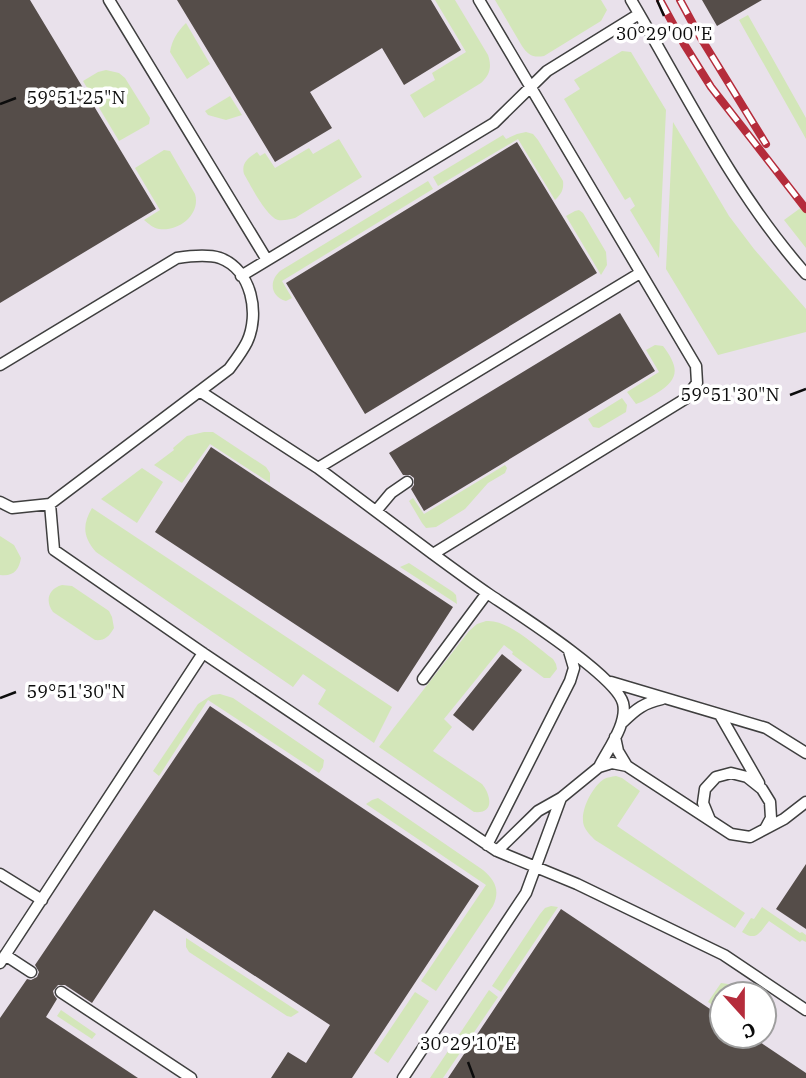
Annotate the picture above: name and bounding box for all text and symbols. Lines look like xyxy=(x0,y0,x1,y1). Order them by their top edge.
text: 30°29'00"E xyxy=(616,22,712,45)
text: 59°51'25"N xyxy=(27,86,126,109)
text: 59°51'30"N xyxy=(681,383,780,406)
text: 59°51'30"N xyxy=(27,680,126,703)
north arrow xyxy=(708,980,778,1050)
text: С xyxy=(739,1017,759,1044)
text: 30°29'10"E xyxy=(420,1032,516,1055)

